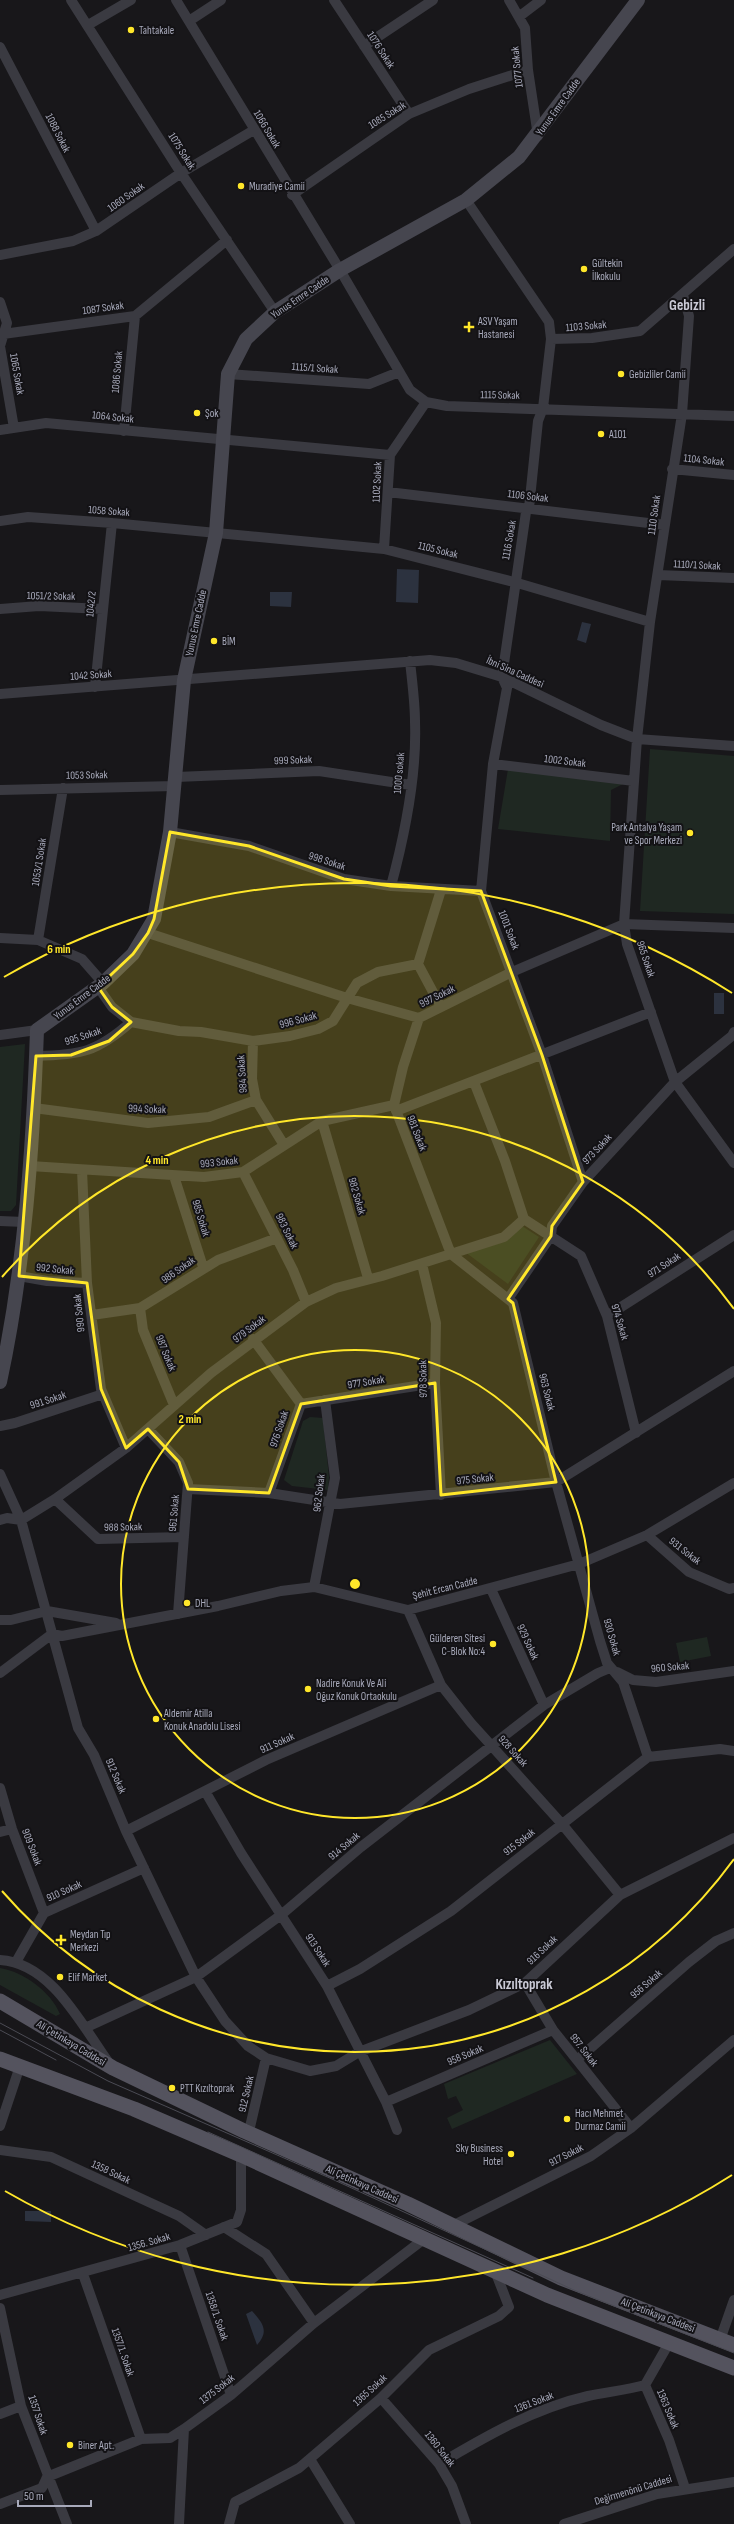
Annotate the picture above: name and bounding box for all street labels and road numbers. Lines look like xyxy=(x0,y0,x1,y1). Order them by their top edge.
street label: 1076 Sokak xyxy=(364,29,398,72)
street label: 1077 Sokak xyxy=(508,45,526,88)
street label: Yunus Emre Cadde xyxy=(533,76,583,138)
street label: 1085 Sokak xyxy=(366,98,409,132)
street label: 1066 Sokak xyxy=(251,108,284,151)
street label: 1088 Sokak xyxy=(43,111,74,155)
street label: 1075 Sokak xyxy=(166,130,199,173)
street label: 1060 Sokak xyxy=(105,179,148,214)
street label: Yunus Emre Cadde xyxy=(268,273,332,321)
street label: 1087 Sokak xyxy=(82,299,125,317)
street label: 1103 Sokak xyxy=(565,318,608,334)
street label: 1086 Sokak xyxy=(109,350,125,394)
street label: 1065 Sokak xyxy=(7,352,27,396)
street label: 1115/1 Sokak xyxy=(291,360,340,376)
street label: 1115 Sokak xyxy=(480,388,521,402)
street label: 1064 Sokak xyxy=(91,408,135,426)
street label: 1104 Sokak xyxy=(683,451,726,469)
street label: 1102 Sokak xyxy=(369,460,385,503)
street label: 1106 Sokak xyxy=(507,487,550,505)
street label: 1110 Sokak xyxy=(645,493,663,536)
street label: 1058 Sokak xyxy=(88,503,131,519)
street label: 1116 Sokak xyxy=(499,518,519,561)
street label: 1105 Sokak xyxy=(417,539,460,561)
street label: 1110/1 Sokak xyxy=(673,557,722,573)
street label: 1051/2 Sokak xyxy=(27,589,76,603)
street label: Yunus Emre Cadde xyxy=(183,589,209,657)
street label: 1042/2 xyxy=(83,590,99,618)
street label: İbni Sina Caddesi xyxy=(484,653,546,690)
street label: 1042 Sokak xyxy=(70,667,113,683)
street label: 1000 sokak xyxy=(391,751,407,794)
street label: 1002 Sokak xyxy=(543,752,587,770)
street label: 999 Sokak xyxy=(274,753,313,767)
street label: 1053 Sokak xyxy=(66,768,109,782)
street label: 1053/1 Sokak xyxy=(29,836,49,887)
street label: 998 Sokak xyxy=(307,849,348,873)
street label: 1001 Sokak xyxy=(496,908,523,952)
street label: 965 Sokak xyxy=(634,939,658,980)
street label: Yunus Emre Cadde xyxy=(51,972,113,1022)
street label: 997 Sokak xyxy=(417,982,458,1010)
street label: 996 Sokak xyxy=(278,1009,319,1031)
street label: 995 Sokak xyxy=(63,1024,104,1048)
street label: 984 Sokak xyxy=(234,1054,250,1093)
street label: 994 Sokak xyxy=(128,1102,167,1116)
street label: 981 Sokak xyxy=(404,1113,430,1153)
street label: 973 Sokak xyxy=(579,1130,615,1167)
street label: 993 Sokak xyxy=(199,1153,239,1170)
street label: 982 Sokak xyxy=(346,1176,369,1217)
street label: 985 Sokak xyxy=(189,1198,213,1239)
street label: 983 Sokak xyxy=(273,1211,302,1252)
street label: 971 Sokak xyxy=(645,1249,684,1280)
street label: 986 Sokak xyxy=(159,1253,198,1286)
street label: 992 Sokak xyxy=(35,1261,75,1278)
street label: 990 Sokak xyxy=(70,1292,87,1333)
street label: 974 Sokak xyxy=(608,1302,632,1342)
street label: 979 Sokak xyxy=(230,1312,269,1346)
street label: 987 Sokak xyxy=(153,1333,179,1374)
street label: 978 Sokak xyxy=(416,1359,430,1398)
street label: 963 Sokak xyxy=(536,1372,558,1413)
street label: 977 Sokak xyxy=(347,1373,386,1391)
street label: 991 Sokak xyxy=(28,1388,68,1412)
street label: 976 Sokak xyxy=(267,1408,292,1449)
street label: 975 Sokak xyxy=(456,1471,495,1487)
street label: 962 Sokak xyxy=(310,1473,328,1513)
street label: 961 Sokak xyxy=(166,1493,182,1532)
street label: 988 Sokak xyxy=(104,1520,143,1534)
street label: 931 Sokak xyxy=(666,1534,704,1568)
street label: Şehit Ercan Cadde xyxy=(411,1574,479,1602)
street label: 930 Sokak xyxy=(601,1617,624,1658)
street label: 929 Sokak xyxy=(514,1622,542,1663)
street label: 960 Sokak xyxy=(650,1659,690,1675)
street label: 911 Sokak xyxy=(258,1729,297,1756)
street label: 928 Sokak xyxy=(495,1733,531,1770)
street label: 912 Sokak xyxy=(103,1756,130,1796)
street label: 915 Sokak xyxy=(501,1825,538,1858)
street label: 909 Sokak xyxy=(19,1827,45,1868)
street label: 914 Sokak xyxy=(326,1829,363,1863)
street label: 910 Sokak xyxy=(44,1877,84,1905)
street label: 913 Sokak xyxy=(302,1931,334,1970)
street label: 916 Sokak xyxy=(524,1932,561,1967)
street label: 956 Sokak xyxy=(627,1966,665,2001)
street label: Ali Çetinkaya Caddesi xyxy=(33,2017,108,2069)
street label: 957. Sokak xyxy=(567,2031,601,2070)
street label: 958 Sokak xyxy=(445,2041,486,2068)
street label: 912 Sokak xyxy=(235,2074,257,2114)
street label: 917 Sokak xyxy=(547,2141,586,2169)
street label: 1358 Sokak xyxy=(90,2157,133,2187)
street label: Ali Çetinkaya Caddesi xyxy=(323,2162,400,2206)
street label: 1356. Sokak xyxy=(126,2230,172,2254)
street label: 1358/1. Sokak xyxy=(203,2290,232,2343)
street label: Ali Çetinkaya Caddesi xyxy=(618,2295,697,2335)
street label: 1357/1. Sokak xyxy=(109,2326,138,2379)
street label: 1375 Sokak xyxy=(197,2371,238,2407)
street label: 1365 Sokak xyxy=(350,2371,390,2409)
street label: 1363 Sokak xyxy=(654,2387,682,2431)
street label: 1361 Sokak xyxy=(513,2388,556,2415)
street label: 1357 Sokak xyxy=(26,2394,51,2437)
street label: 1360 Sokak xyxy=(422,2429,458,2470)
street label: Değirmenönü Caddesi xyxy=(593,2472,673,2508)

